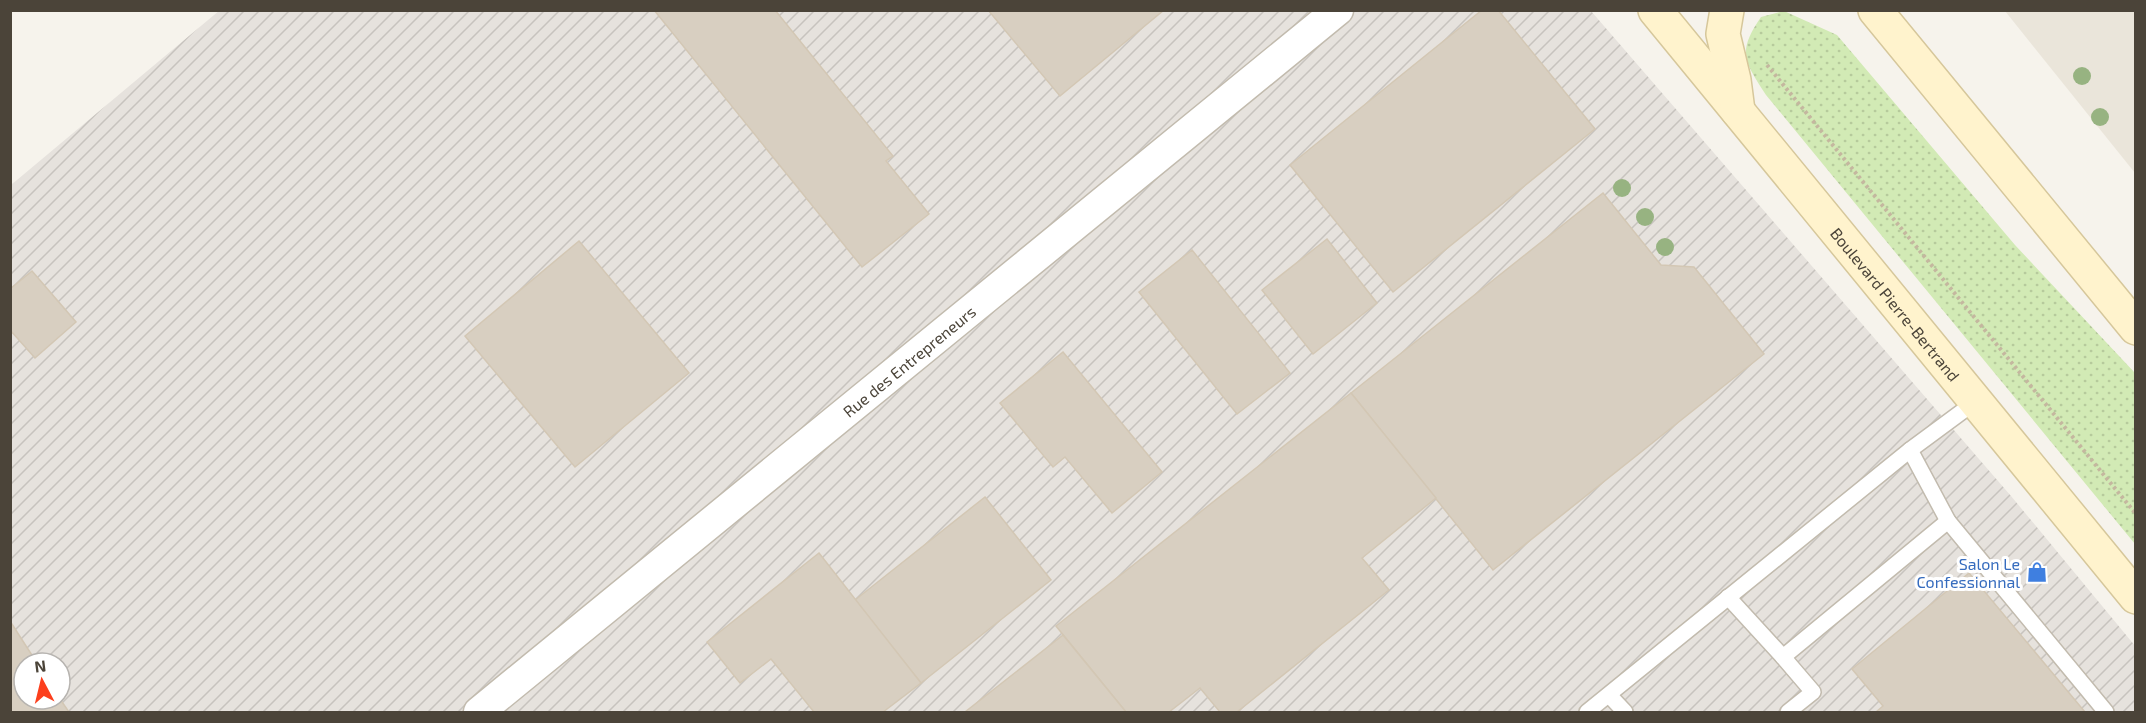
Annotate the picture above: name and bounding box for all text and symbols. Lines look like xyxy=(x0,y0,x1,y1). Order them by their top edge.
street label: Boulevard Pierre-Bertrand xyxy=(1827,223,1964,385)
street label: Rue des Entrepreneurs xyxy=(839,301,979,421)
place label: Salon Le Confessionnal xyxy=(1917,554,2020,591)
shop icon: Salon Le Confessionnal xyxy=(2025,560,2049,584)
north arrow xyxy=(12,651,72,711)
text: N xyxy=(33,655,47,676)

